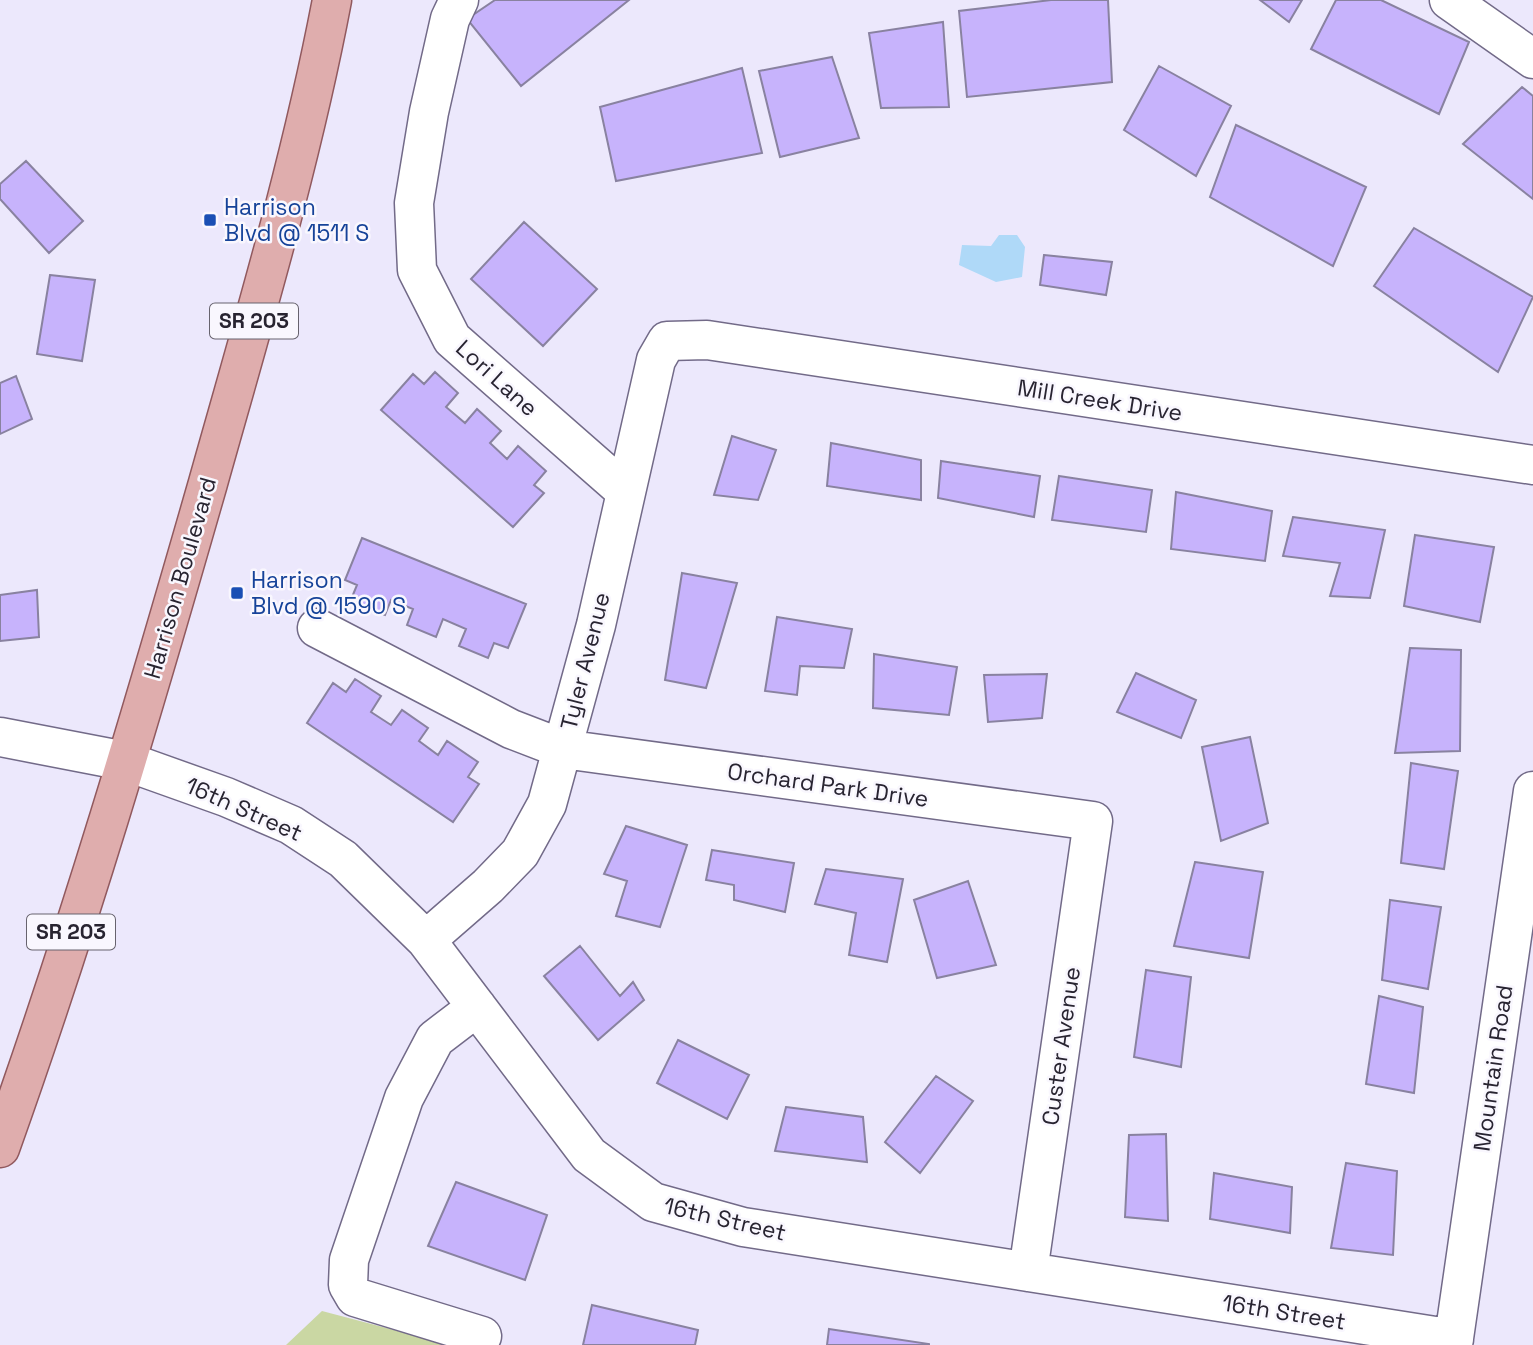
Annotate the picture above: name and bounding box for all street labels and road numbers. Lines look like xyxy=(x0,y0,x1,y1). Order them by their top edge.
road number: SR 203 xyxy=(210,304,298,338)
street label: Lori Lane xyxy=(450,333,544,423)
street label: Mill Creek Drive xyxy=(1015,372,1185,428)
street label: Harrison Boulevard xyxy=(137,474,223,682)
street label: Tyler Avenue xyxy=(553,589,617,733)
street label: Orchard Park Drive xyxy=(726,756,930,814)
street label: 16th Street xyxy=(181,770,307,848)
road number: SR 203 xyxy=(27,914,115,950)
street label: Custer Avenue xyxy=(1035,965,1087,1127)
street label: Mountain Road xyxy=(1466,983,1520,1153)
street label: 16th Street xyxy=(661,1190,789,1248)
street label: 16th Street xyxy=(1220,1287,1348,1337)

